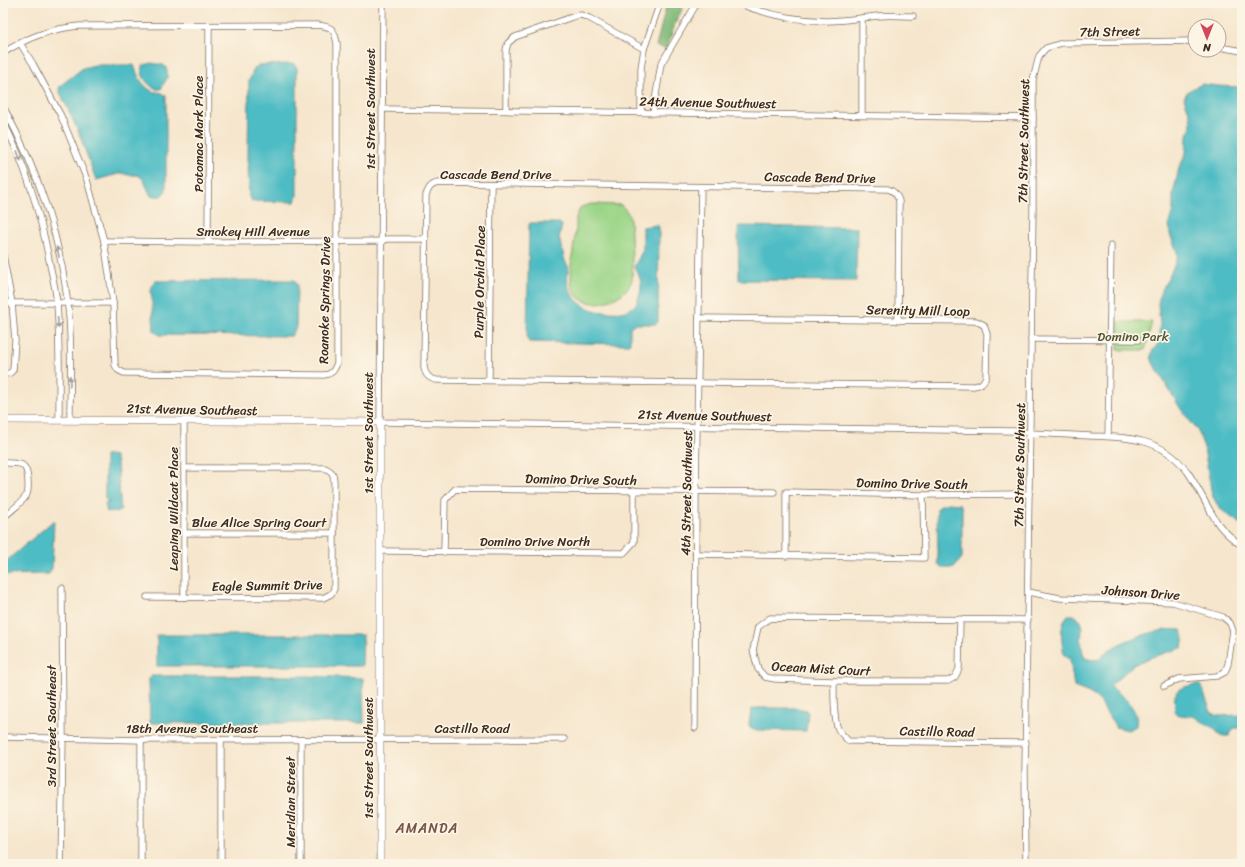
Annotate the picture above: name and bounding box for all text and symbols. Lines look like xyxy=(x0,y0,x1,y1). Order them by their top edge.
north arrow xyxy=(1187,18,1227,58)
street label: 7th Street xyxy=(1079,19,1141,44)
text: N xyxy=(1203,38,1212,57)
street label: 1st Street Southwest xyxy=(359,48,382,170)
street label: Potomac Mark Place xyxy=(187,76,210,192)
street label: 7th Street Southwest xyxy=(1011,78,1036,204)
street label: 24th Avenue Southwest xyxy=(639,90,777,115)
one-way arrow xyxy=(16,151,22,163)
street label: Cascade Bend Drive xyxy=(440,163,552,186)
street label: Cascade Bend Drive xyxy=(764,165,876,190)
street label: Smokey Hill Avenue xyxy=(196,220,310,243)
street label: Purple Orchid Place xyxy=(467,225,492,339)
street label: Roanoke Springs Drive xyxy=(312,236,337,364)
one-way arrow xyxy=(55,245,61,258)
street label: Serenity Mill Loop xyxy=(866,298,970,323)
one-way arrow xyxy=(55,317,62,329)
park label: Domino Park xyxy=(1097,325,1169,348)
street label: 1st Street Southwest xyxy=(357,372,380,494)
one-way arrow xyxy=(67,374,73,387)
street label: 21st Avenue Southeast xyxy=(126,397,258,422)
street label: 7th Street Southwest xyxy=(1007,402,1032,528)
street label: 21st Avenue Southwest xyxy=(638,403,773,428)
street label: 4th Street Southwest xyxy=(674,430,699,556)
street label: Leaping Wildcat Place xyxy=(162,447,185,571)
street label: Domino Drive South xyxy=(525,467,637,492)
street label: Domino Drive South xyxy=(856,471,968,496)
street label: Blue Alice Spring Court xyxy=(192,511,327,534)
street label: Domino Drive North xyxy=(480,530,590,553)
street label: Eagle Summit Drive xyxy=(211,573,323,598)
street label: Johnson Drive xyxy=(1100,578,1181,607)
street label: Ocean Mist Court xyxy=(771,654,872,683)
street label: 3rd Street Southeast xyxy=(40,664,63,787)
street label: 1st Street Southwest xyxy=(357,697,380,819)
street label: 18th Avenue Southeast xyxy=(126,717,258,740)
street label: Castillo Road xyxy=(435,717,511,740)
street label: Castillo Road xyxy=(899,719,976,744)
street label: Meridian Street xyxy=(279,756,302,847)
district label: AMANDA xyxy=(394,816,459,841)

